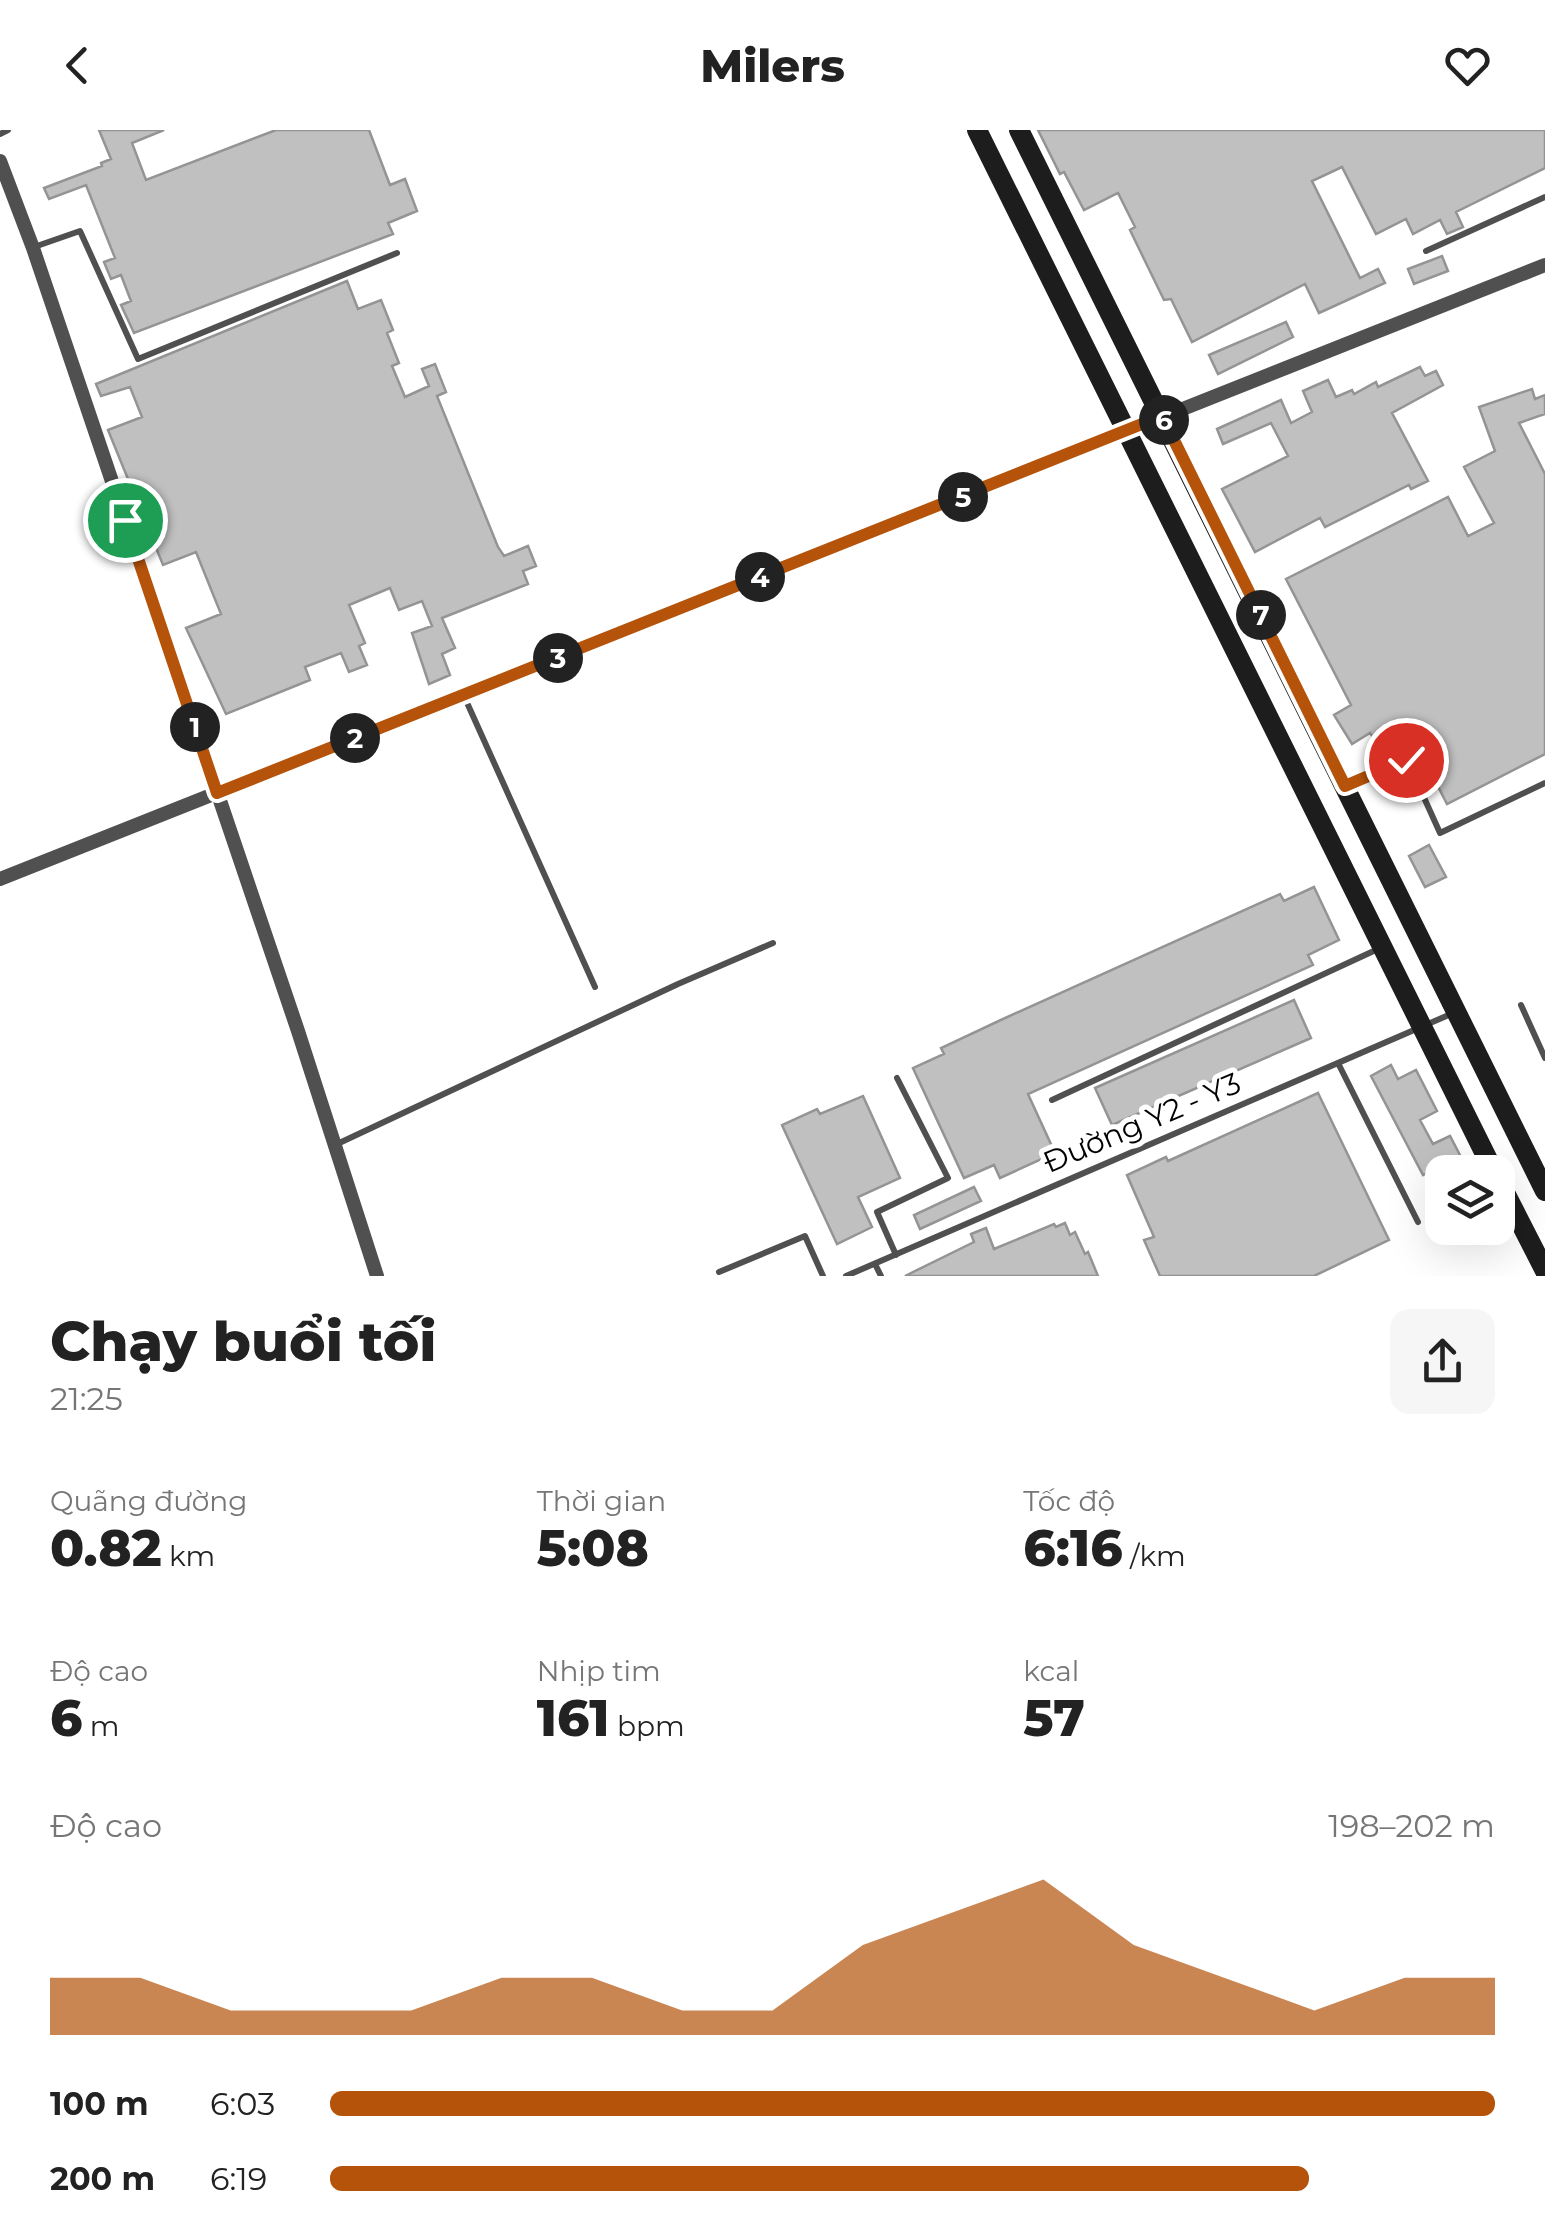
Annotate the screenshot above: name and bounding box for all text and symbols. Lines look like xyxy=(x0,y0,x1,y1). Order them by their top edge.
icon: back xyxy=(50,38,105,93)
text: Milers xyxy=(700,38,845,93)
icon: heart xyxy=(1440,38,1495,93)
pin: 6 xyxy=(1139,395,1189,445)
text: 6 xyxy=(1155,403,1173,437)
pin: 5 xyxy=(938,472,988,522)
pin xyxy=(83,478,168,563)
text: 5 xyxy=(955,480,971,514)
icon: arrive xyxy=(98,493,153,548)
pin: 4 xyxy=(735,552,785,602)
text: 4 xyxy=(750,560,770,594)
pin: 7 xyxy=(1236,590,1286,640)
text: 7 xyxy=(1252,598,1270,632)
pin: 3 xyxy=(533,633,583,683)
text: 3 xyxy=(550,641,566,675)
pin: 1 xyxy=(170,702,220,752)
text: 1 xyxy=(190,710,200,744)
pin: 2 xyxy=(330,713,380,763)
pin xyxy=(1364,718,1449,803)
text: 2 xyxy=(347,721,363,755)
icon: check xyxy=(1379,733,1434,788)
street label: Đường Y2 - Y3 xyxy=(1037,1064,1246,1181)
map controls xyxy=(1425,1155,1515,1245)
button: layers xyxy=(1425,1155,1515,1245)
text: Chạy buổi tối xyxy=(50,1308,437,1375)
button: share xyxy=(1390,1309,1495,1414)
text: 21:25 xyxy=(50,1379,123,1418)
text: Quãng đường xyxy=(50,1484,247,1518)
text: Thời gian xyxy=(537,1484,666,1518)
text: Tốc độ xyxy=(1023,1484,1115,1518)
text: 0.82 xyxy=(50,1518,162,1579)
text: 5:08 xyxy=(537,1518,649,1579)
text: 6:16 xyxy=(1023,1518,1123,1579)
text: km xyxy=(162,1539,215,1573)
text: /km xyxy=(1123,1539,1186,1573)
text: Độ cao xyxy=(50,1654,148,1688)
text: Nhịp tim xyxy=(537,1654,661,1688)
text: kcal xyxy=(1023,1654,1079,1688)
text: 6 xyxy=(50,1688,82,1749)
text: 161 xyxy=(537,1688,610,1749)
text: 57 xyxy=(1023,1688,1085,1749)
text: m xyxy=(82,1709,120,1743)
text: bpm xyxy=(610,1709,685,1743)
text: Độ cao xyxy=(50,1806,162,1845)
text: 198–202 m xyxy=(1328,1806,1495,1845)
text: 100 m xyxy=(50,2084,149,2123)
text: 6:03 xyxy=(210,2084,275,2123)
text: 200 m xyxy=(50,2159,155,2198)
text: 6:19 xyxy=(210,2159,267,2198)

